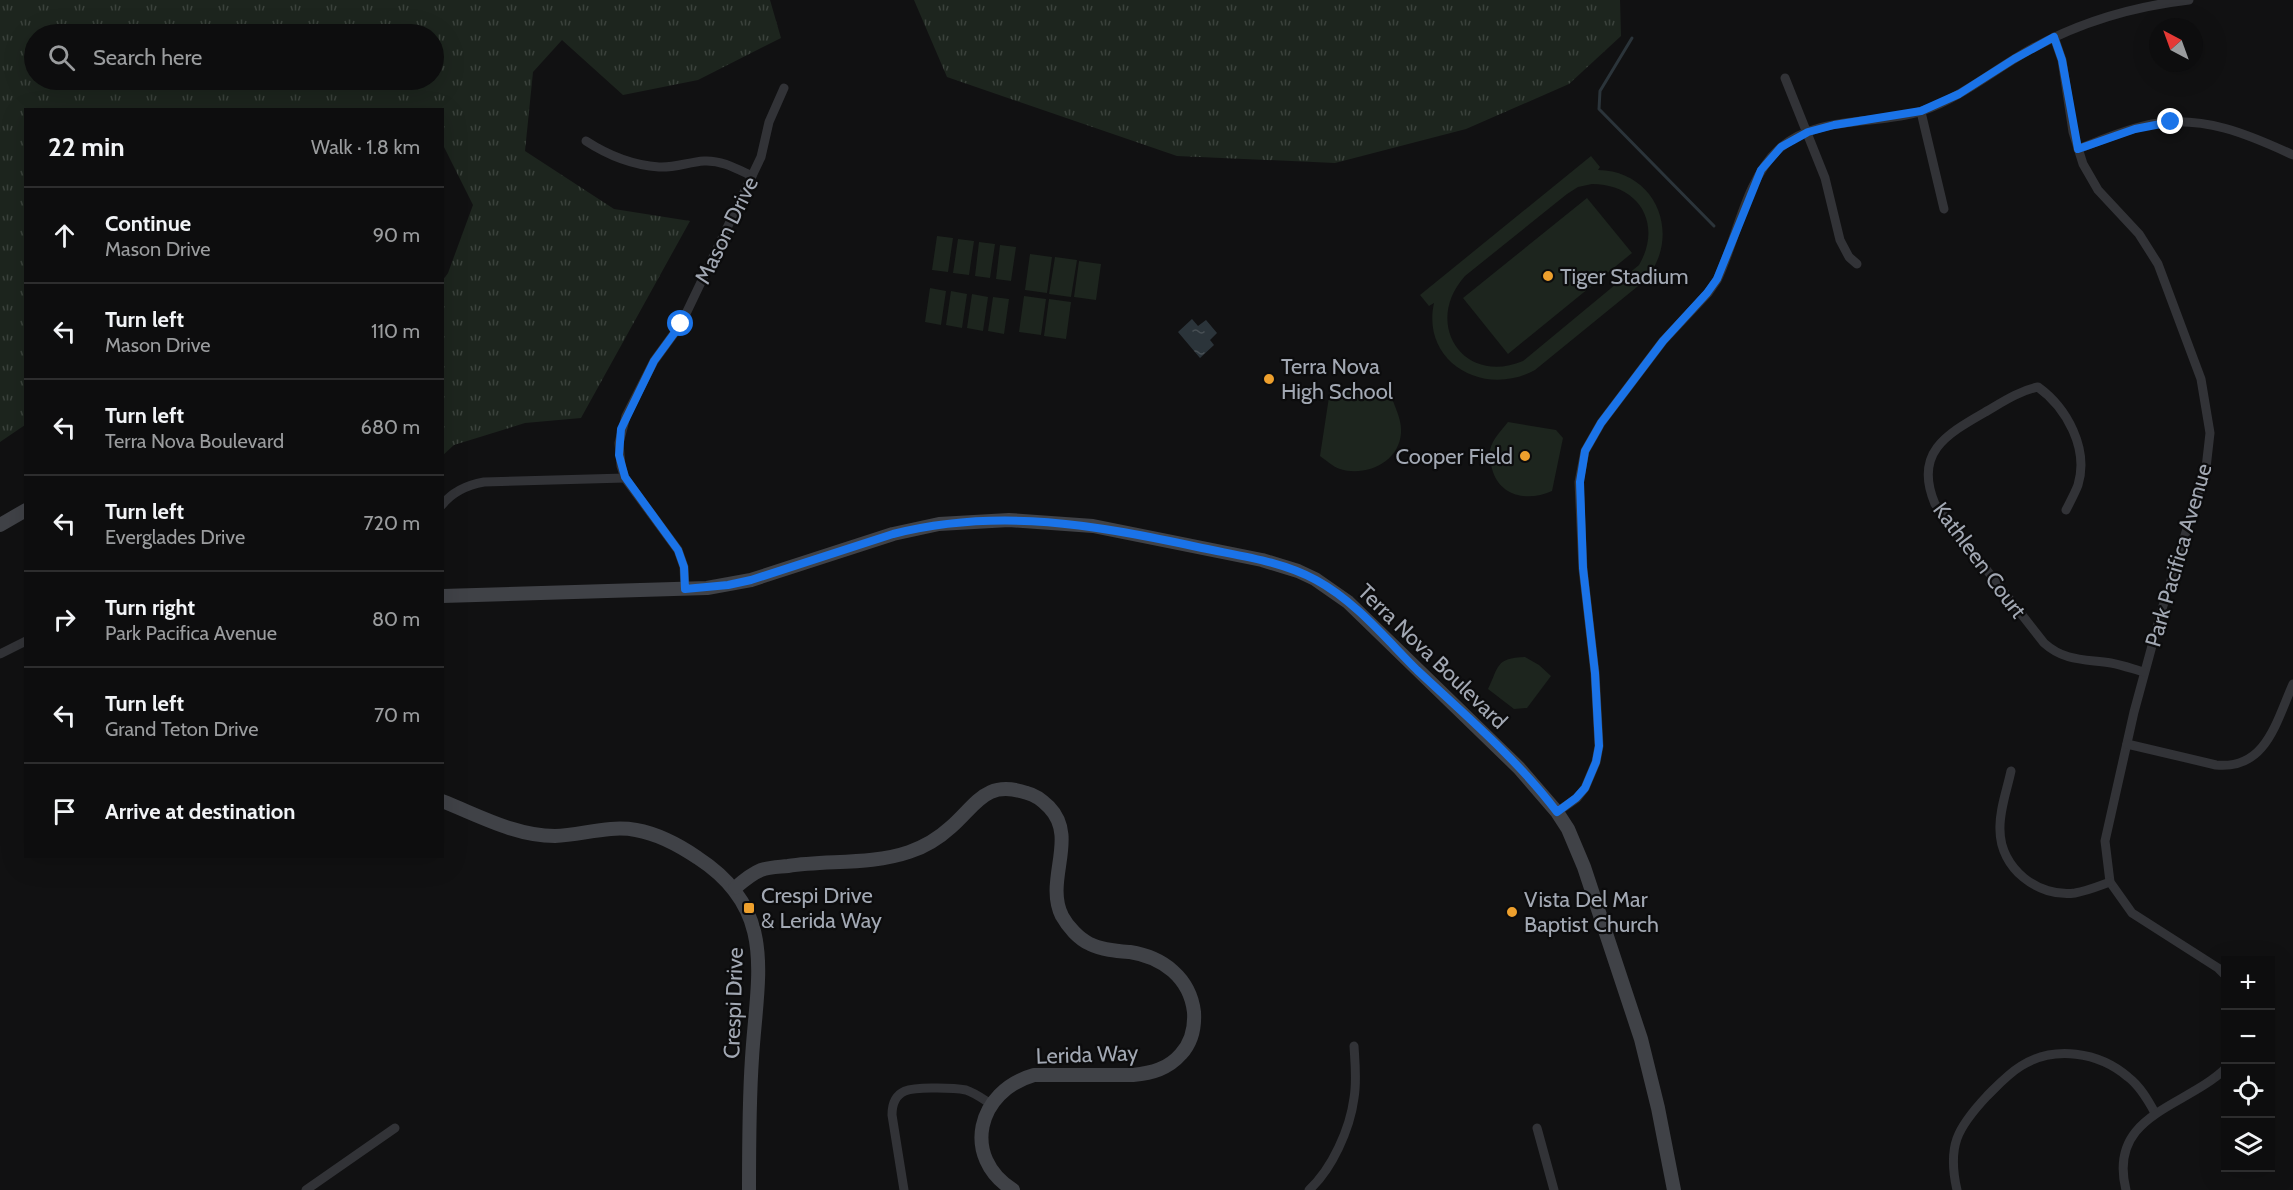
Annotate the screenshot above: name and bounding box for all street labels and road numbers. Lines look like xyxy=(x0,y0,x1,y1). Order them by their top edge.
street label: Mason Drive xyxy=(689,172,764,288)
street label: Park Pacifica Avenue xyxy=(2139,460,2218,650)
street label: Kathleen Court xyxy=(1927,497,2032,624)
street label: Terra Nova Boulevard xyxy=(1352,578,1513,734)
street label: Crespi Drive xyxy=(718,947,749,1059)
street label: Lerida Way xyxy=(1035,1039,1139,1070)

